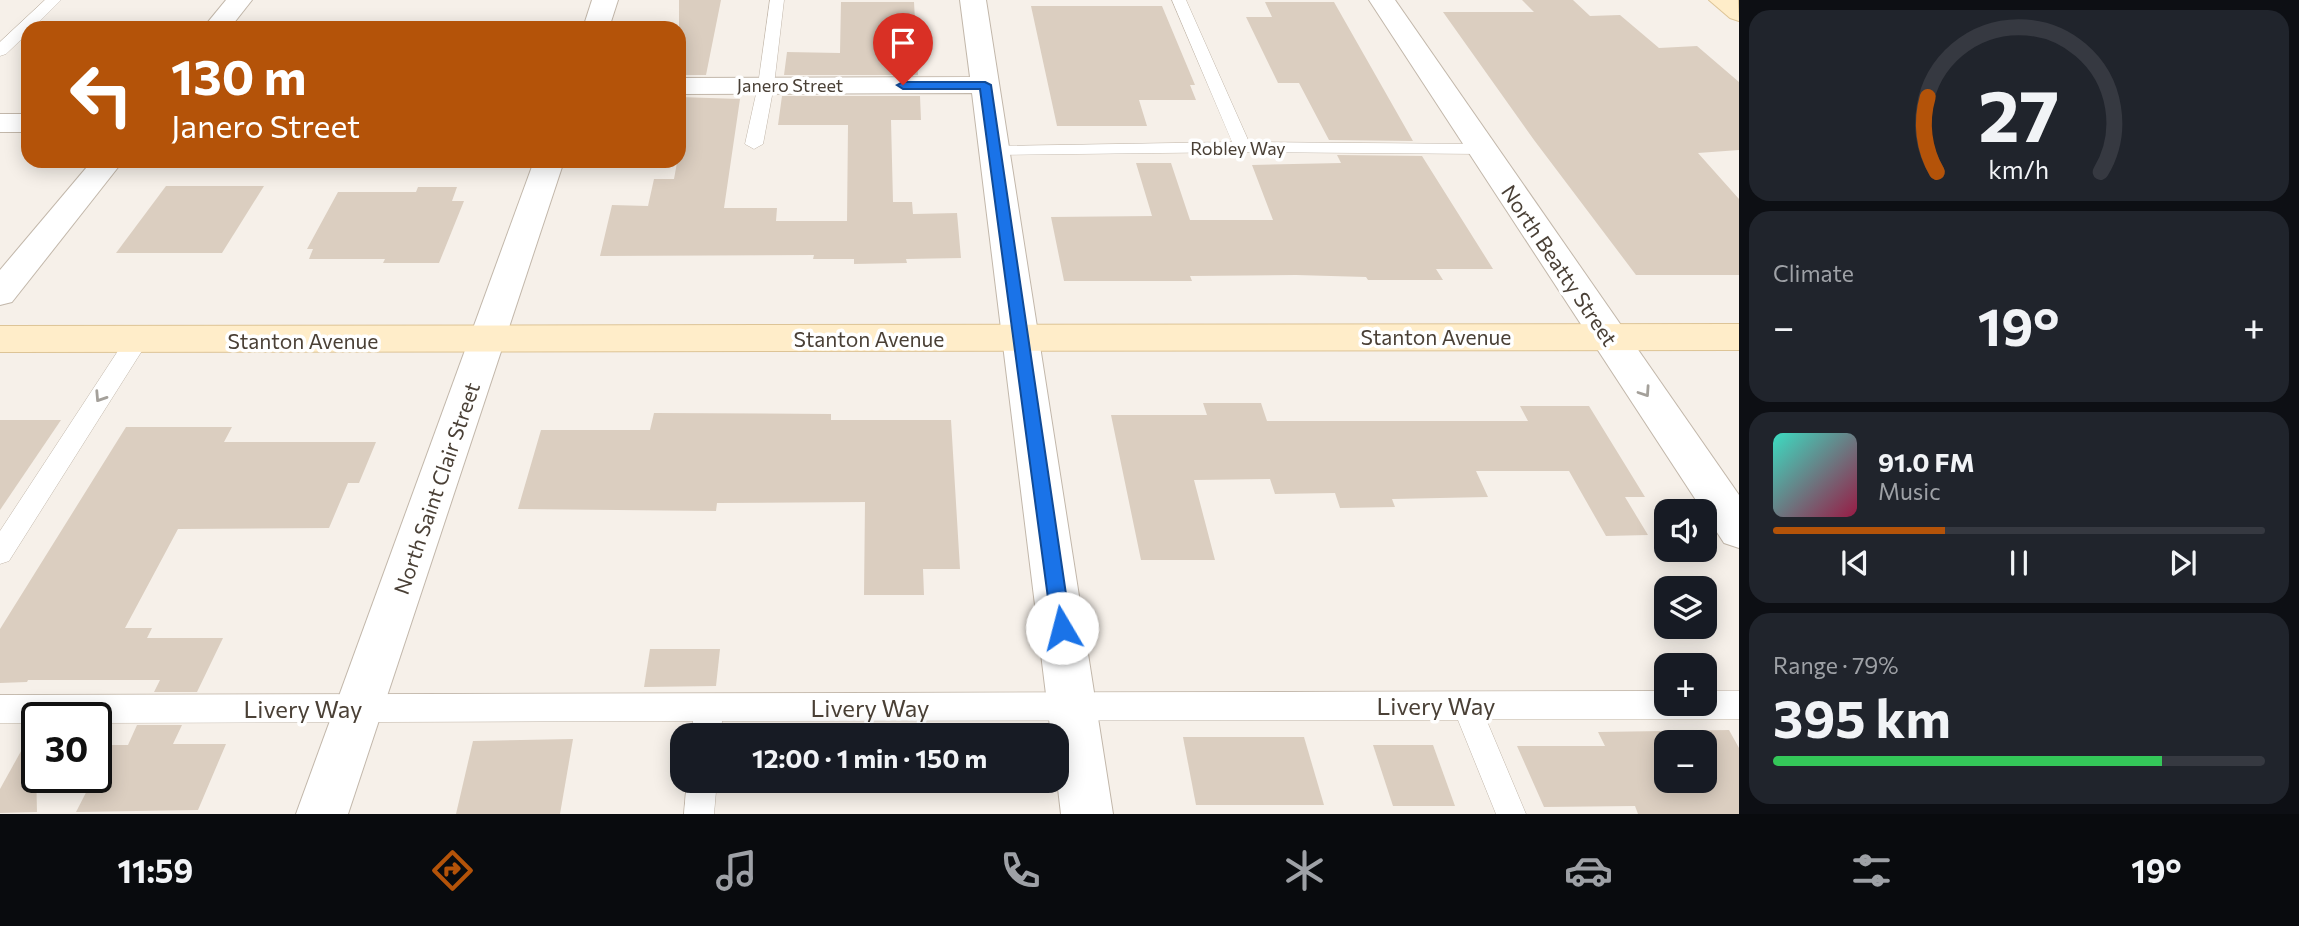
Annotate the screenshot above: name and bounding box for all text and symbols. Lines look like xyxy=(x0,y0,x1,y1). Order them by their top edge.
pin xyxy=(873,13,933,85)
icon: arrive xyxy=(884,24,922,62)
text: 130 m xyxy=(171,45,306,105)
icon: left xyxy=(56,49,147,140)
text: 27 xyxy=(1979,68,2059,157)
street label: Janero Street xyxy=(737,74,843,96)
text: Janero Street xyxy=(171,105,360,145)
street label: Robley Way xyxy=(1190,137,1286,159)
text: km/h xyxy=(1989,153,2049,183)
street label: North Beatty Street xyxy=(1497,180,1623,350)
text: Climate xyxy=(1773,259,1854,287)
text: 19° xyxy=(1978,293,2059,357)
text: − xyxy=(1773,302,1795,349)
text: + xyxy=(2243,302,2265,349)
street label: Stanton Avenue xyxy=(1361,324,1511,349)
street label: Stanton Avenue xyxy=(794,326,944,351)
street label: Stanton Avenue xyxy=(228,328,378,353)
street label: North Saint Clair Street xyxy=(388,379,484,597)
one-way arrow xyxy=(1637,384,1649,397)
one-way arrow xyxy=(95,389,108,402)
text: 91.0 FM xyxy=(1878,446,1975,477)
text: Music xyxy=(1878,477,1941,505)
map controls xyxy=(1654,499,1717,793)
button: sound xyxy=(1654,499,1717,562)
icon: previous xyxy=(1836,544,1874,582)
icon: pause xyxy=(2000,544,2038,582)
icon: next xyxy=(2164,544,2202,582)
button: layers xyxy=(1654,576,1717,639)
position arrow xyxy=(1025,591,1099,665)
text: Range · 79% xyxy=(1773,651,1898,679)
button: + xyxy=(1654,653,1717,716)
text: 395 km xyxy=(1773,685,1951,749)
street label: Livery Way xyxy=(1377,691,1495,720)
street label: Livery Way xyxy=(811,693,929,722)
street label: Livery Way xyxy=(244,694,362,723)
speed limit sign: 30 xyxy=(21,702,112,793)
button: − xyxy=(1654,730,1717,793)
text: 12:00 · 1 min · 150 m xyxy=(752,742,987,773)
icon: directions xyxy=(428,846,477,895)
icon: music xyxy=(712,846,761,895)
icon: phone xyxy=(996,846,1045,895)
icon: climate xyxy=(1280,846,1329,895)
icon: car xyxy=(1564,846,1613,895)
icon: filters xyxy=(1847,846,1896,895)
text: 11:59 xyxy=(117,850,193,890)
text: 19° xyxy=(2131,850,2181,890)

